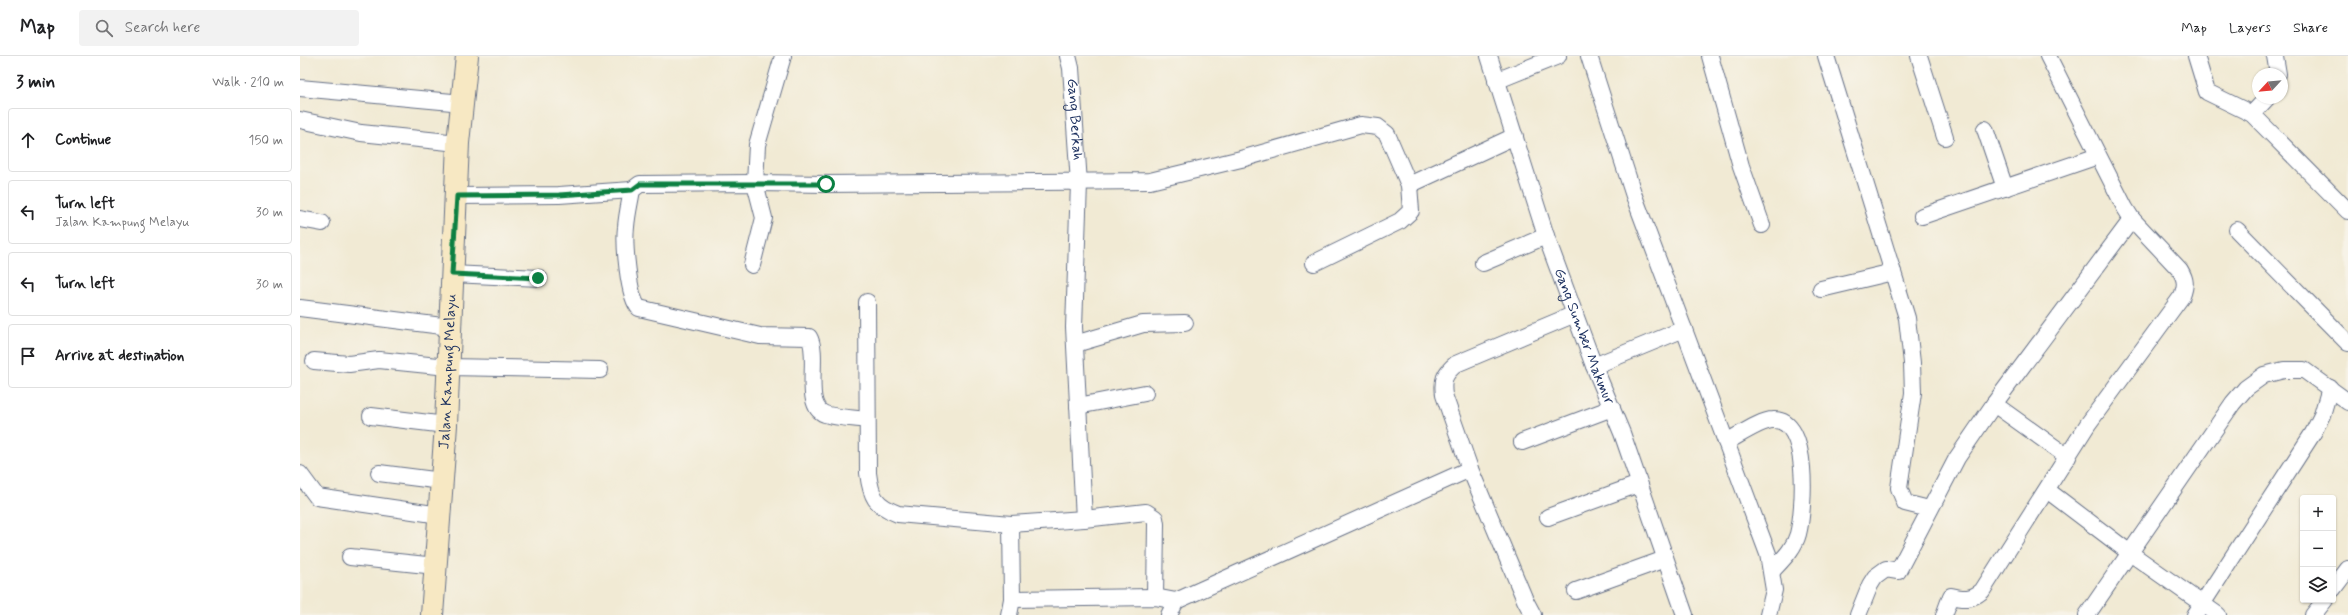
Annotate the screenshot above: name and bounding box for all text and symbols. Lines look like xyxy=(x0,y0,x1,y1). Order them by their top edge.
search box xyxy=(79,10,359,46)
text: Map xyxy=(20,15,55,40)
icon: search xyxy=(93,17,115,39)
text: Search here xyxy=(125,18,200,38)
text: Map xyxy=(2181,19,2207,37)
text: Layers xyxy=(2229,19,2271,37)
text: Share xyxy=(2293,19,2328,37)
north arrow xyxy=(2252,68,2288,104)
text: 3 min xyxy=(16,71,55,93)
text: Walk · 210 m xyxy=(212,74,284,91)
street label: Gang Berkah xyxy=(1062,78,1087,161)
icon: ahead xyxy=(17,129,39,151)
text: Continue xyxy=(55,130,111,150)
text: 150 m xyxy=(249,132,283,149)
route start xyxy=(817,175,835,193)
text: Turn left xyxy=(55,194,115,214)
icon: left xyxy=(17,201,39,223)
text: 30 m xyxy=(256,204,283,221)
text: Jalan Kampung Melayu xyxy=(55,214,190,231)
street label: Gang Sumber Makmur xyxy=(1549,265,1619,408)
route end xyxy=(529,269,547,287)
icon: left xyxy=(17,273,39,295)
text: Turn left xyxy=(55,274,115,294)
text: 30 m xyxy=(256,276,283,293)
street label: Jalan Kampung Melayu xyxy=(434,294,462,450)
icon: arrive xyxy=(17,345,39,367)
text: Arrive at destination xyxy=(55,346,184,366)
map controls xyxy=(2300,495,2336,603)
button: + xyxy=(2300,495,2336,531)
button: − xyxy=(2300,531,2336,567)
button: layers xyxy=(2300,567,2336,603)

